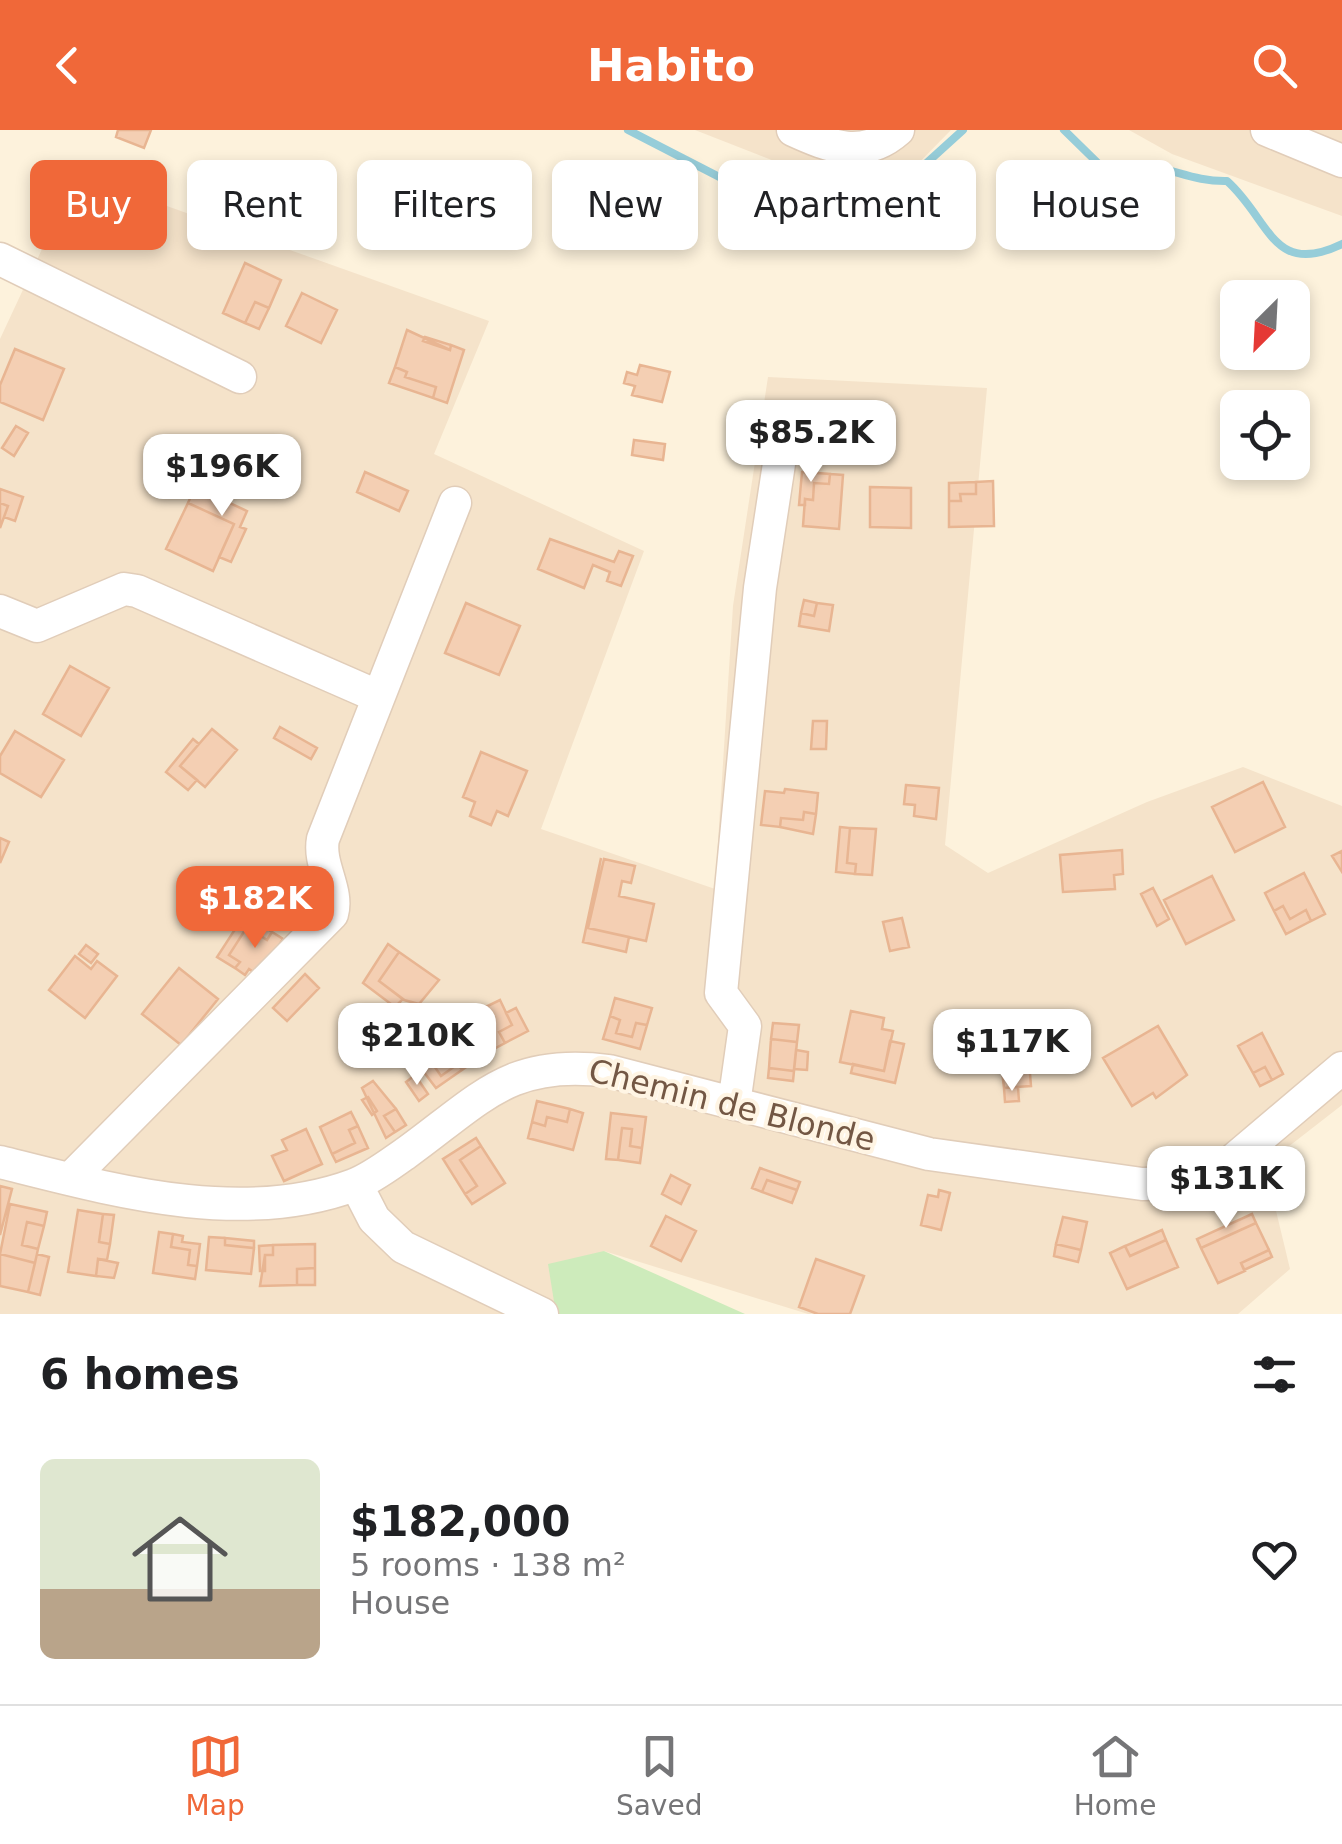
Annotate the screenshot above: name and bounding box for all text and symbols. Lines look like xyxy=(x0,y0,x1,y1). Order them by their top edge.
icon: back xyxy=(40,38,95,93)
icon: search xyxy=(1247,38,1302,93)
text: Habito xyxy=(587,39,755,92)
chip: Buy xyxy=(30,160,167,250)
chip: Rent xyxy=(187,160,337,250)
chip: Filters xyxy=(357,160,532,250)
chip: New xyxy=(552,160,698,250)
chip: Apartment xyxy=(718,160,976,250)
chip: House xyxy=(996,160,1175,250)
north arrow xyxy=(1220,280,1310,370)
map controls xyxy=(1220,280,1310,480)
button: locate xyxy=(1220,390,1310,480)
pin: $85.2K xyxy=(730,400,892,485)
text: $85.2K xyxy=(748,413,874,451)
pin: $196K xyxy=(152,434,292,519)
text: $196K xyxy=(165,447,279,485)
pin: $182K xyxy=(185,866,325,951)
text: $182K xyxy=(198,879,312,917)
pin: $210K xyxy=(347,1003,487,1088)
pin: $117K xyxy=(942,1009,1082,1094)
text: $210K xyxy=(360,1016,474,1054)
text: $117K xyxy=(955,1022,1069,1060)
street label: Chemin de Blonde xyxy=(585,1051,879,1159)
pin: $131K xyxy=(1156,1146,1296,1231)
text: $131K xyxy=(1169,1159,1283,1197)
icon: filters xyxy=(1247,1347,1302,1402)
text: 6 homes xyxy=(40,1350,240,1399)
text: $182,000 xyxy=(350,1497,571,1546)
icon: home xyxy=(120,1499,240,1619)
icon: heart xyxy=(1247,1532,1302,1587)
text: 5 rooms · 138 m² xyxy=(350,1546,626,1584)
text: House xyxy=(350,1584,450,1622)
tab: Map xyxy=(186,1729,245,1822)
tab: Saved xyxy=(616,1729,702,1822)
tab: Home xyxy=(1074,1729,1156,1822)

